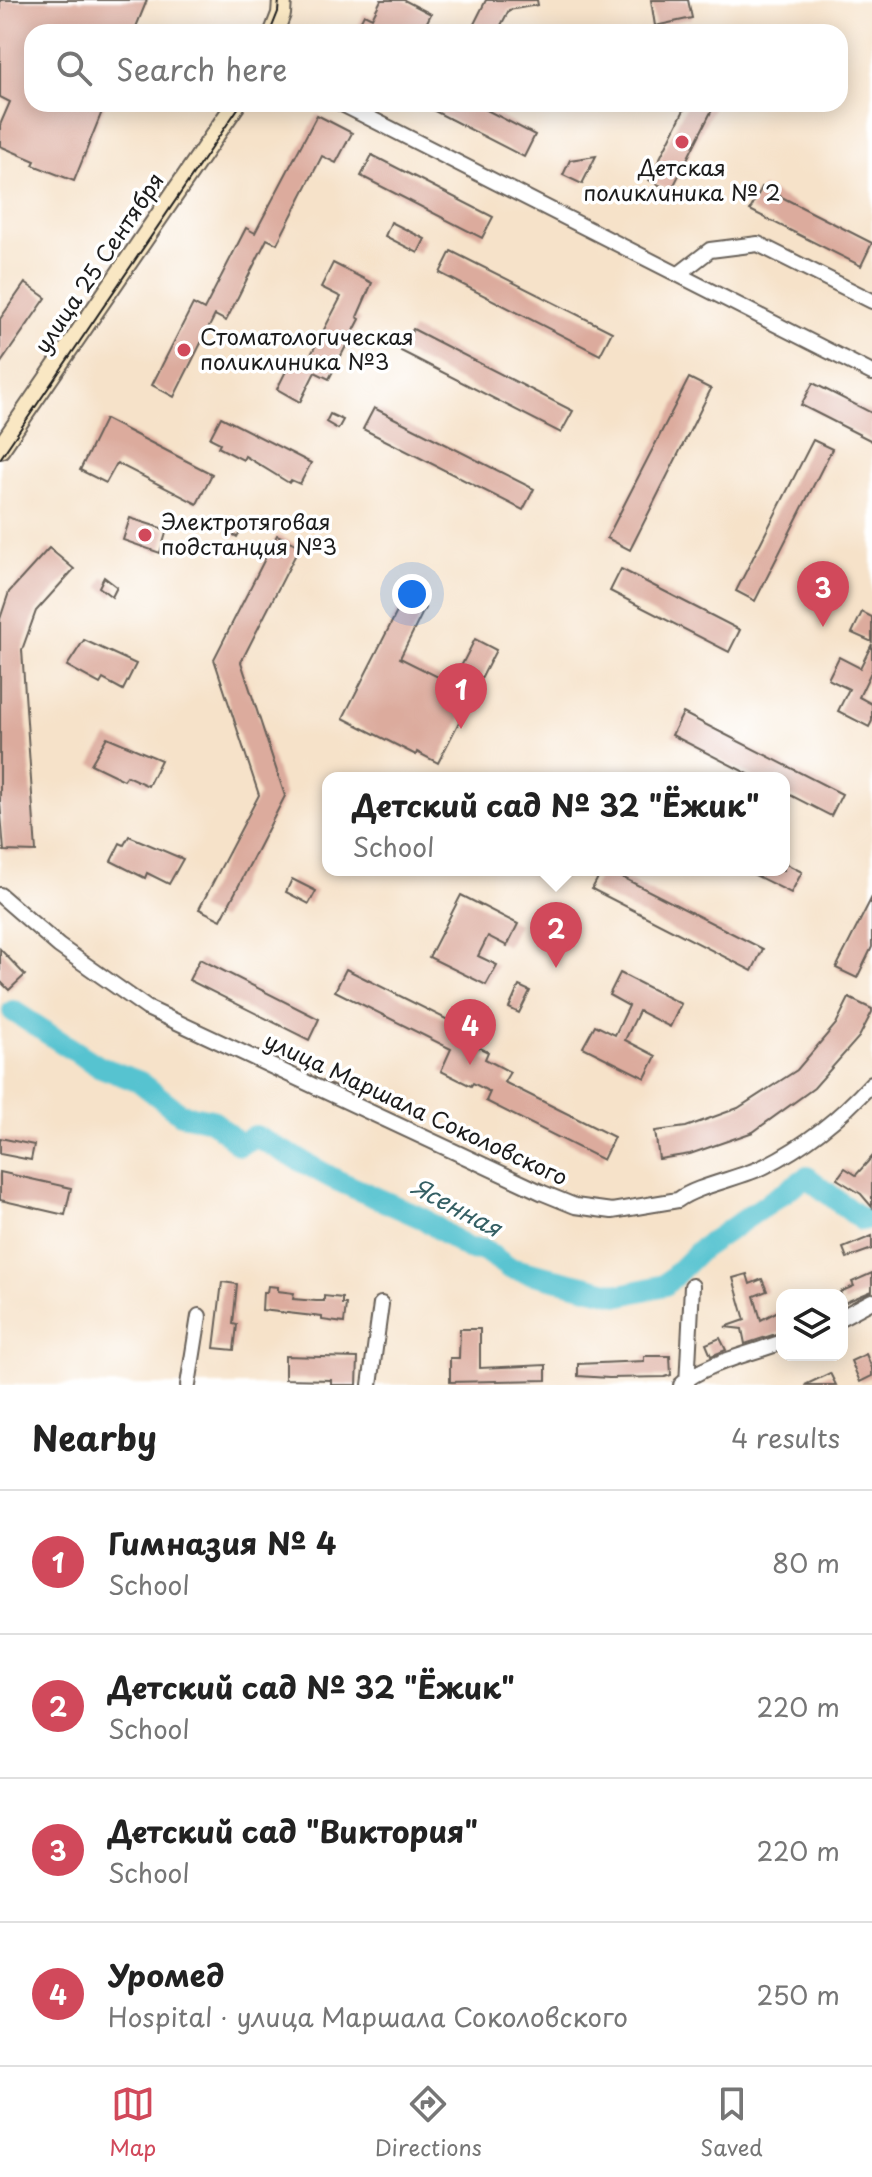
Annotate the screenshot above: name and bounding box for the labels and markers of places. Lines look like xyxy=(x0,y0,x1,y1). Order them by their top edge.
marker: Детская поликлиника № 2 xyxy=(673,133,691,151)
place label: Детская поликлиника № 2 xyxy=(583,150,781,208)
place label: Стоматологическая поликлиника №3 xyxy=(200,319,414,377)
marker: Стоматологическая поликлиника №3 xyxy=(175,341,193,359)
place label: Электротяговая подстанция №3 xyxy=(161,504,337,562)
marker: Электротяговая подстанция №3 xyxy=(136,526,154,544)
pin: 3 xyxy=(797,561,849,627)
pin: 1 xyxy=(435,663,487,729)
pin: 2 xyxy=(530,902,582,968)
pin: 4 xyxy=(444,999,496,1065)

